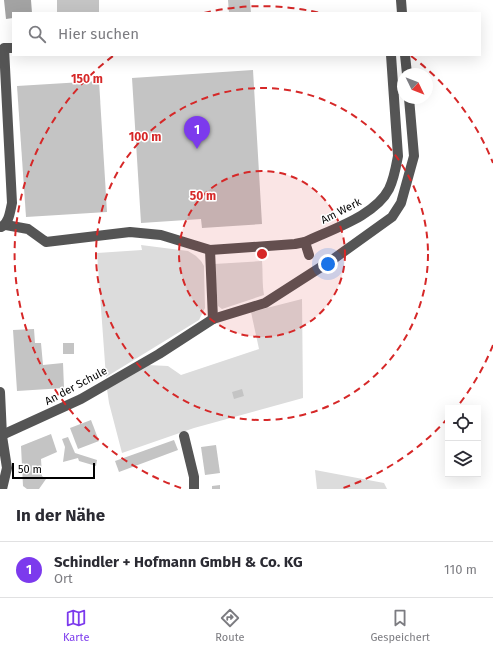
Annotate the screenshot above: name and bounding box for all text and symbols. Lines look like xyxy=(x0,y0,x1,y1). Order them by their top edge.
search box xyxy=(12,12,481,56)
icon: search xyxy=(26,23,48,45)
text: Hier suchen xyxy=(58,25,139,43)
north arrow xyxy=(397,68,433,104)
text: 150 m xyxy=(71,72,103,86)
pin: 1 xyxy=(184,116,210,149)
text: 100 m xyxy=(129,130,161,144)
text: 50 m xyxy=(190,189,216,203)
street label: Am Werk xyxy=(319,195,364,227)
centre of rings xyxy=(255,247,269,261)
your location xyxy=(318,254,338,274)
street label: An der Schule xyxy=(43,364,109,408)
map controls xyxy=(445,405,481,477)
button: locate xyxy=(445,405,481,441)
button: layers xyxy=(445,441,481,477)
scale bar xyxy=(12,461,95,480)
text: 50 m xyxy=(18,463,42,476)
text: In der Nähe xyxy=(16,505,105,526)
text: Schindler + Hofmann GmbH & Co. KG xyxy=(54,553,303,571)
text: 1 xyxy=(26,562,32,577)
text: 110 m xyxy=(444,562,477,577)
text: Ort xyxy=(54,571,73,586)
tab: Karte xyxy=(63,607,89,644)
tab: Route xyxy=(215,607,244,644)
tab: Gespeichert xyxy=(370,607,430,644)

